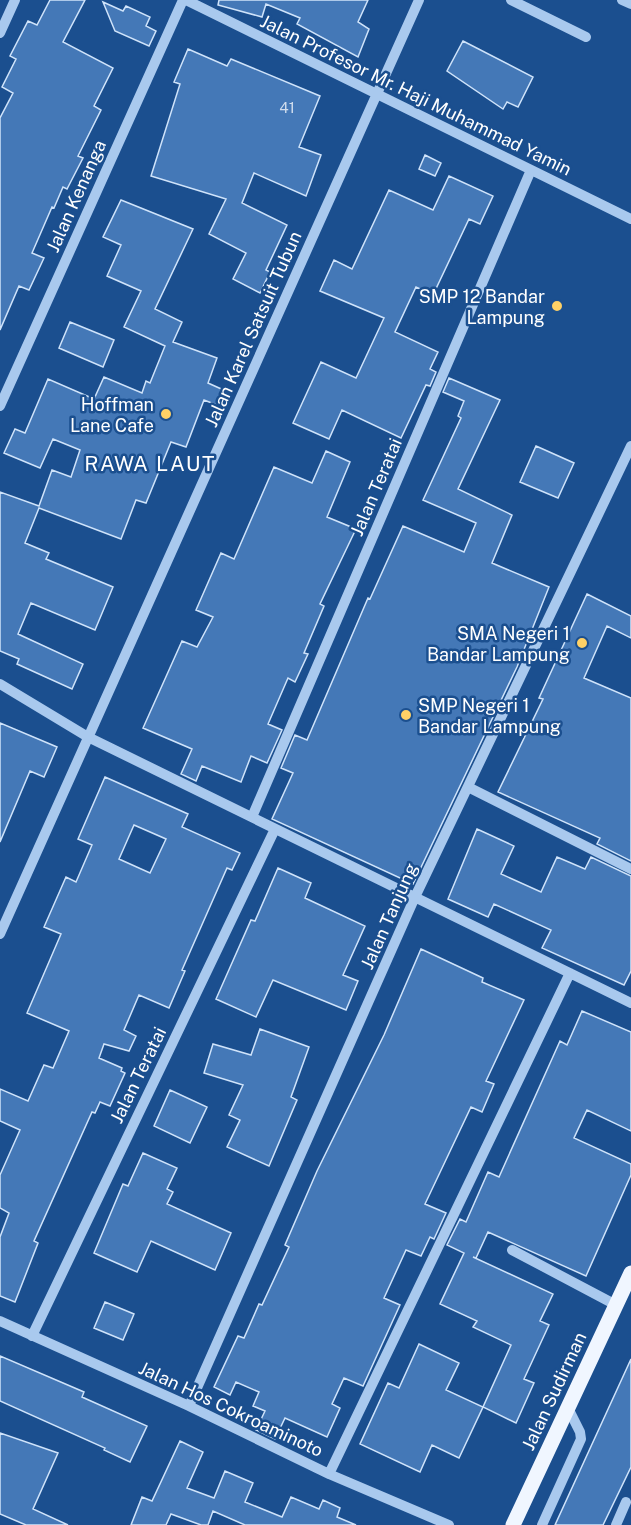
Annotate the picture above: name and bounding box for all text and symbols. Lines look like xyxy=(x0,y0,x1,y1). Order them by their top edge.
street label: Jalan Profesor Mr. Haji Muhammad Yamin xyxy=(257,10,575,180)
house number: 41 xyxy=(279,99,295,116)
street label: Jalan Kenanga xyxy=(42,137,110,255)
street label: Jalan Karel Satsuit Tubun xyxy=(200,228,306,430)
place label: SMP 12 Bandar Lampung xyxy=(419,286,545,328)
marker: SMP 12 Bandar Lampung xyxy=(550,299,564,313)
place label: Hoffman Lane Cafe xyxy=(70,394,154,436)
marker: Hoffman Lane Cafe xyxy=(159,407,173,421)
street label: Jalan Teratai xyxy=(346,435,406,539)
district label: RAWA LAUT xyxy=(84,451,216,476)
place label: SMA Negeri 1 Bandar Lampung xyxy=(427,623,570,665)
marker: SMA Negeri 1 Bandar Lampung xyxy=(575,636,589,650)
place label: SMP Negeri 1 Bandar Lampung xyxy=(418,695,561,737)
marker: SMP Negeri 1 Bandar Lampung xyxy=(399,708,413,722)
street label: Jalan Tanjung xyxy=(356,860,422,972)
street label: Jalan Teratai xyxy=(106,1024,170,1126)
street label: Jalan Sudirman xyxy=(517,1329,591,1453)
street label: Jalan Hos Cokroaminoto xyxy=(135,1357,327,1461)

